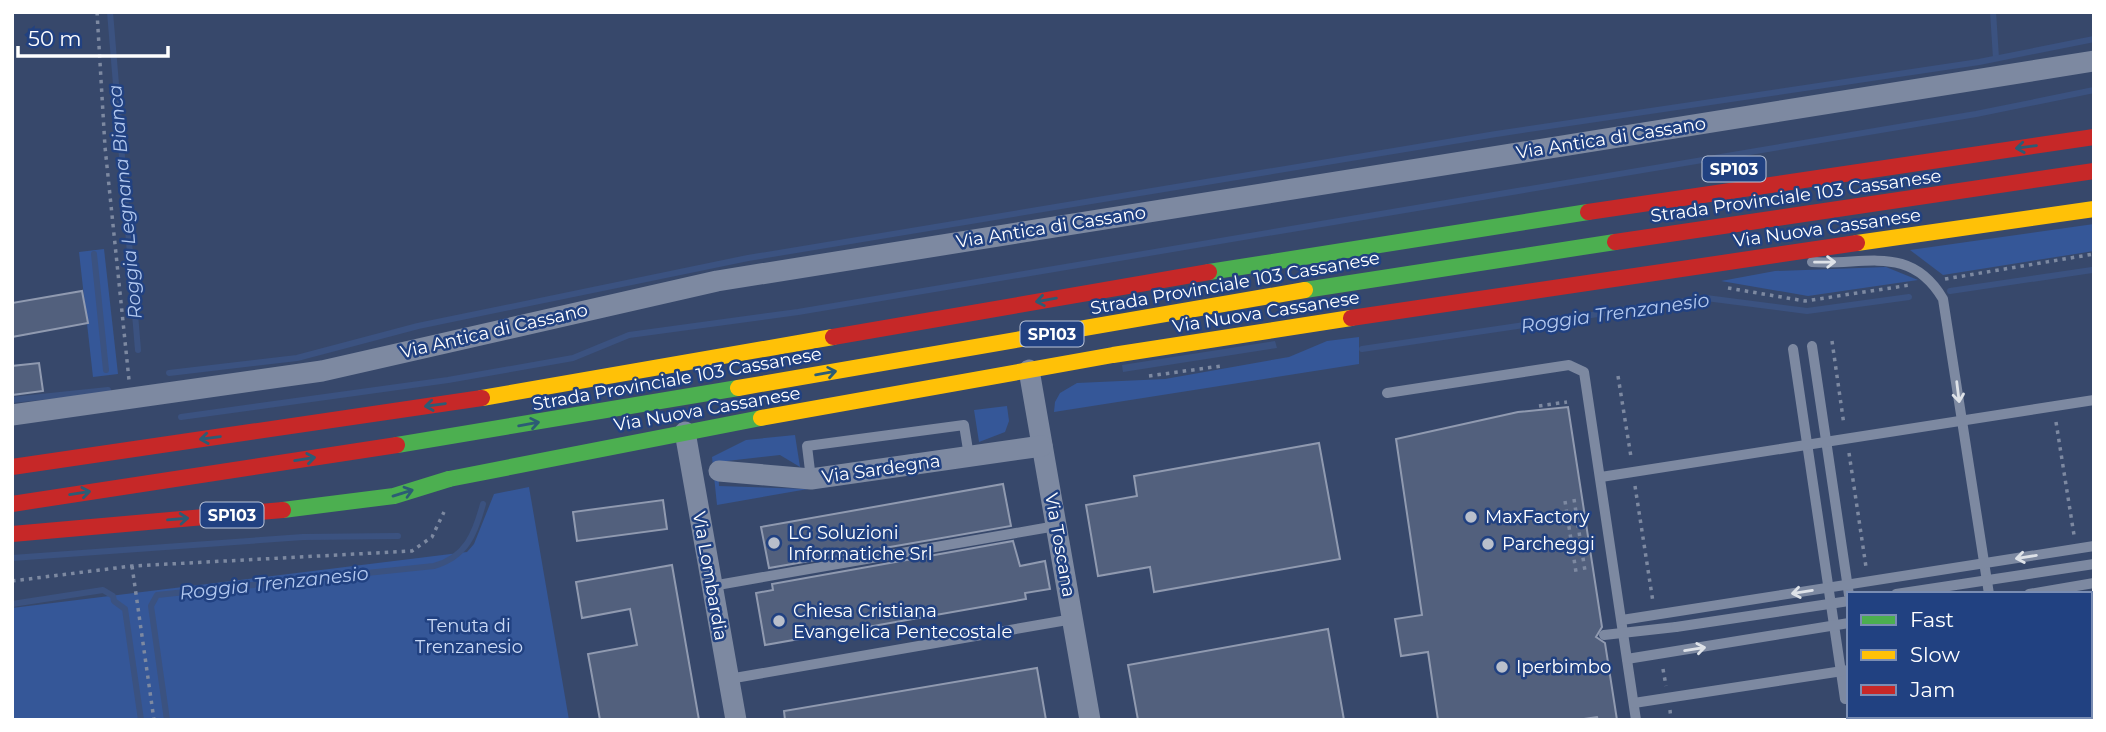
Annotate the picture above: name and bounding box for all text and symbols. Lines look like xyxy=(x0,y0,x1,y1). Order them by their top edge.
scale bar xyxy=(18,14,168,58)
text: 50 m xyxy=(28,26,82,51)
water label: Roggia Legnana Bianca xyxy=(103,84,147,320)
street label: Via Antica di Cassano xyxy=(1515,112,1707,164)
one-way arrow xyxy=(2015,141,2038,154)
road number: SP103 xyxy=(1702,156,1766,182)
street label: Strada Provinciale 103 Cassanese xyxy=(1649,165,1943,227)
street label: Via Antica di Cassano xyxy=(955,201,1147,253)
street label: Via Nuova Cassanese xyxy=(1732,204,1922,252)
street label: Strada Provinciale 103 Cassanese xyxy=(1089,247,1382,319)
one-way arrow xyxy=(1813,255,1836,269)
street label: Via Nuova Cassanese xyxy=(1171,286,1361,338)
water label: Roggia Trenzanesio xyxy=(1519,288,1711,338)
one-way arrow xyxy=(1035,294,1058,308)
street label: Via Antica di Cassano xyxy=(398,299,590,363)
road number: SP103 xyxy=(1020,322,1084,346)
street label: Strada Provinciale 103 Cassanese xyxy=(531,343,824,415)
one-way arrow xyxy=(814,366,837,379)
one-way arrow xyxy=(1951,380,1964,403)
street label: Via Nuova Cassanese xyxy=(612,382,802,436)
one-way arrow xyxy=(424,399,447,412)
one-way arrow xyxy=(517,417,540,430)
one-way arrow xyxy=(199,432,222,445)
street label: Via Sardegna xyxy=(820,450,942,488)
one-way arrow xyxy=(293,452,316,465)
one-way arrow xyxy=(68,486,91,499)
one-way arrow xyxy=(392,486,414,499)
street label: Via Toscana xyxy=(1040,491,1080,599)
road number: SP103 xyxy=(201,502,264,528)
place label: MaxFactory xyxy=(1485,506,1590,528)
marker: MaxFactory xyxy=(1463,509,1479,525)
street label: Via Lombardia xyxy=(688,510,732,642)
one-way arrow xyxy=(166,512,189,525)
place label: LG Soluzioni Informatiche Srl xyxy=(788,522,933,565)
place label: Parcheggi xyxy=(1502,533,1595,555)
marker: LG Soluzioni Informatiche Srl xyxy=(766,535,782,551)
marker: Parcheggi xyxy=(1480,536,1496,552)
one-way arrow xyxy=(2015,550,2038,563)
water label: Roggia Trenzanesio xyxy=(178,562,370,604)
one-way arrow xyxy=(1791,586,1813,599)
legend xyxy=(1847,592,2092,718)
place label: Chiesa Cristiana Evangelica Pentecostale xyxy=(793,600,1012,643)
text: Fast xyxy=(1910,607,1954,632)
marker: Chiesa Cristiana Evangelica Pentecostale xyxy=(771,613,787,629)
park label: Tenuta di Trenzanesio xyxy=(415,615,523,658)
one-way arrow xyxy=(1683,642,1706,655)
text: Slow xyxy=(1910,642,1960,667)
place label: Iperbimbo xyxy=(1516,656,1611,678)
marker: Iperbimbo xyxy=(1494,659,1510,675)
text: Jam xyxy=(1909,677,1955,702)

